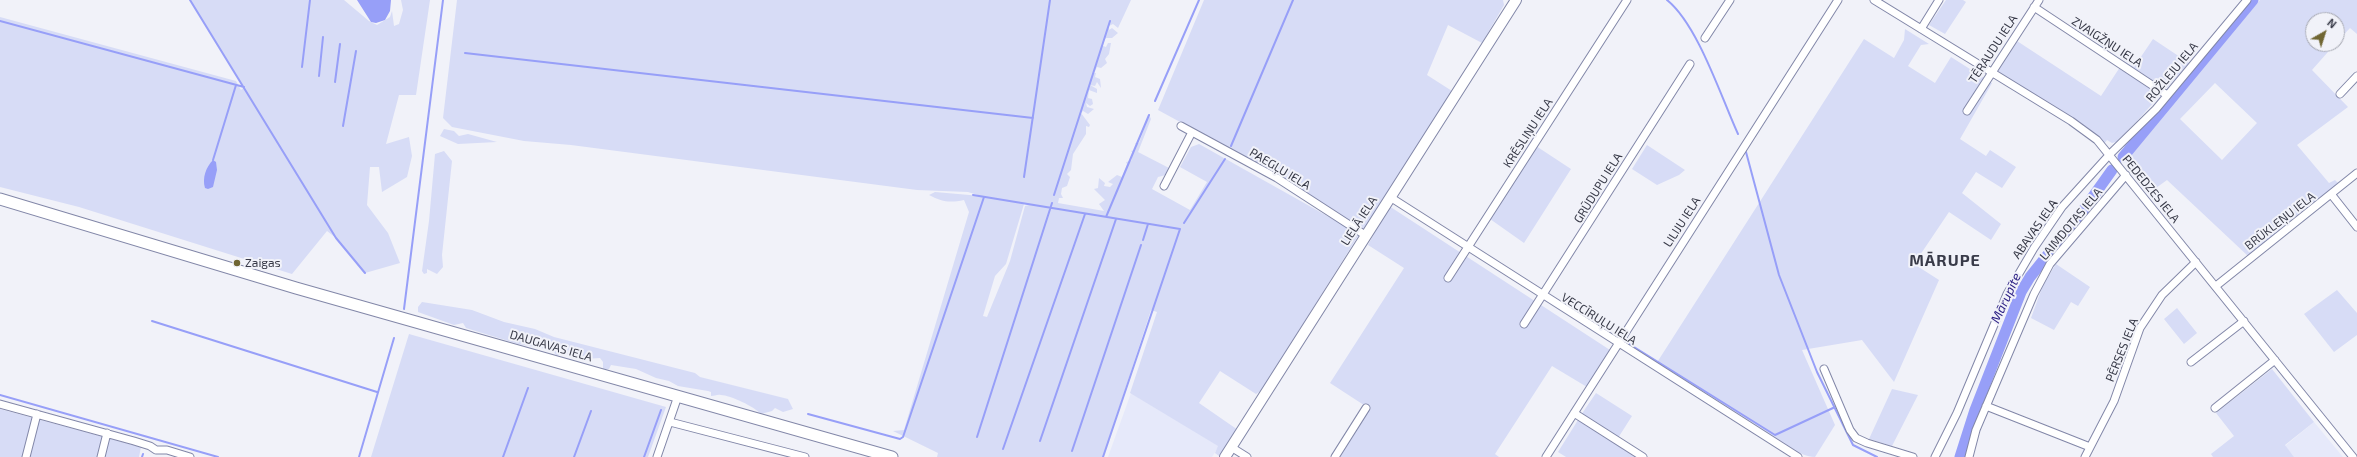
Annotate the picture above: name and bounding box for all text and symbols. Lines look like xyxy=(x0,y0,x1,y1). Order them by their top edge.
street label: TĒRAUDU IELA xyxy=(1966,12,2020,86)
north arrow xyxy=(2305,12,2345,52)
street label: ZVAIGŽŅU IELA xyxy=(2069,14,2145,70)
text: N xyxy=(2325,16,2339,31)
street label: ROŽLEJU IELA xyxy=(2143,39,2201,105)
street label: KRĒSLIŅU IELA xyxy=(1500,96,1556,170)
street label: PAEGĻU IELA xyxy=(1247,145,1313,193)
street label: GRŪDUPU IELA xyxy=(1571,150,1625,226)
street label: PEDEDZES IELA xyxy=(2119,152,2183,226)
street label: LAIMDOTAS IELA xyxy=(2037,185,2105,263)
street label: BRŪKLEŅU IELA xyxy=(2242,189,2318,253)
street label: LIELĀ IELA xyxy=(1338,194,1380,248)
street label: LILIJU IELA xyxy=(1660,194,1704,250)
street label: ABAVAS IELA xyxy=(2009,197,2061,261)
district label: MĀRUPE xyxy=(1909,251,1981,271)
place label: Zaigas xyxy=(245,256,281,270)
marker: Zaigas xyxy=(232,258,242,268)
water label: Mārupīte xyxy=(1988,270,2024,326)
street label: VECCĪRUĻU IELA xyxy=(1559,290,1639,348)
street label: PĒRSES IELA xyxy=(2103,316,2141,384)
street label: DAUGAVAS IELA xyxy=(508,327,594,365)

